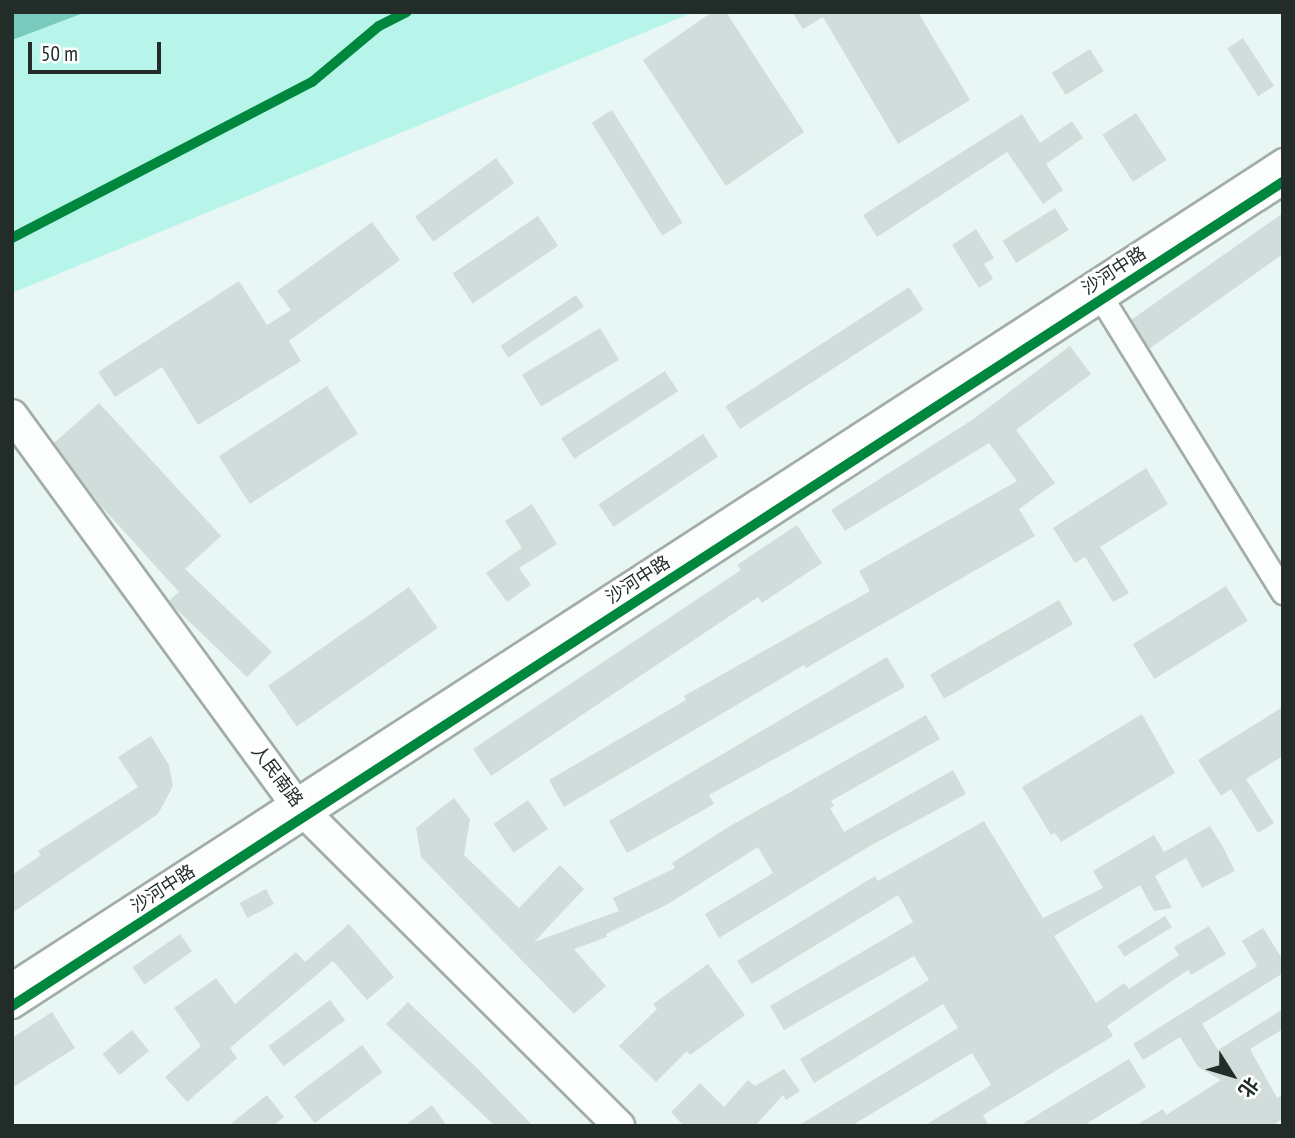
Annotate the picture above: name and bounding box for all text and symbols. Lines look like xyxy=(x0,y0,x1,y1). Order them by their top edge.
scale bar xyxy=(32,28,164,72)
text: 50 m xyxy=(41,40,78,67)
street label: 沙河中路 xyxy=(1078,242,1150,300)
street label: 沙河中路 xyxy=(602,551,674,609)
street label: 人民南路 xyxy=(247,741,307,811)
street label: 沙河中路 xyxy=(127,860,199,918)
north arrow xyxy=(1197,1040,1267,1110)
text: 北 xyxy=(1233,1073,1264,1102)

